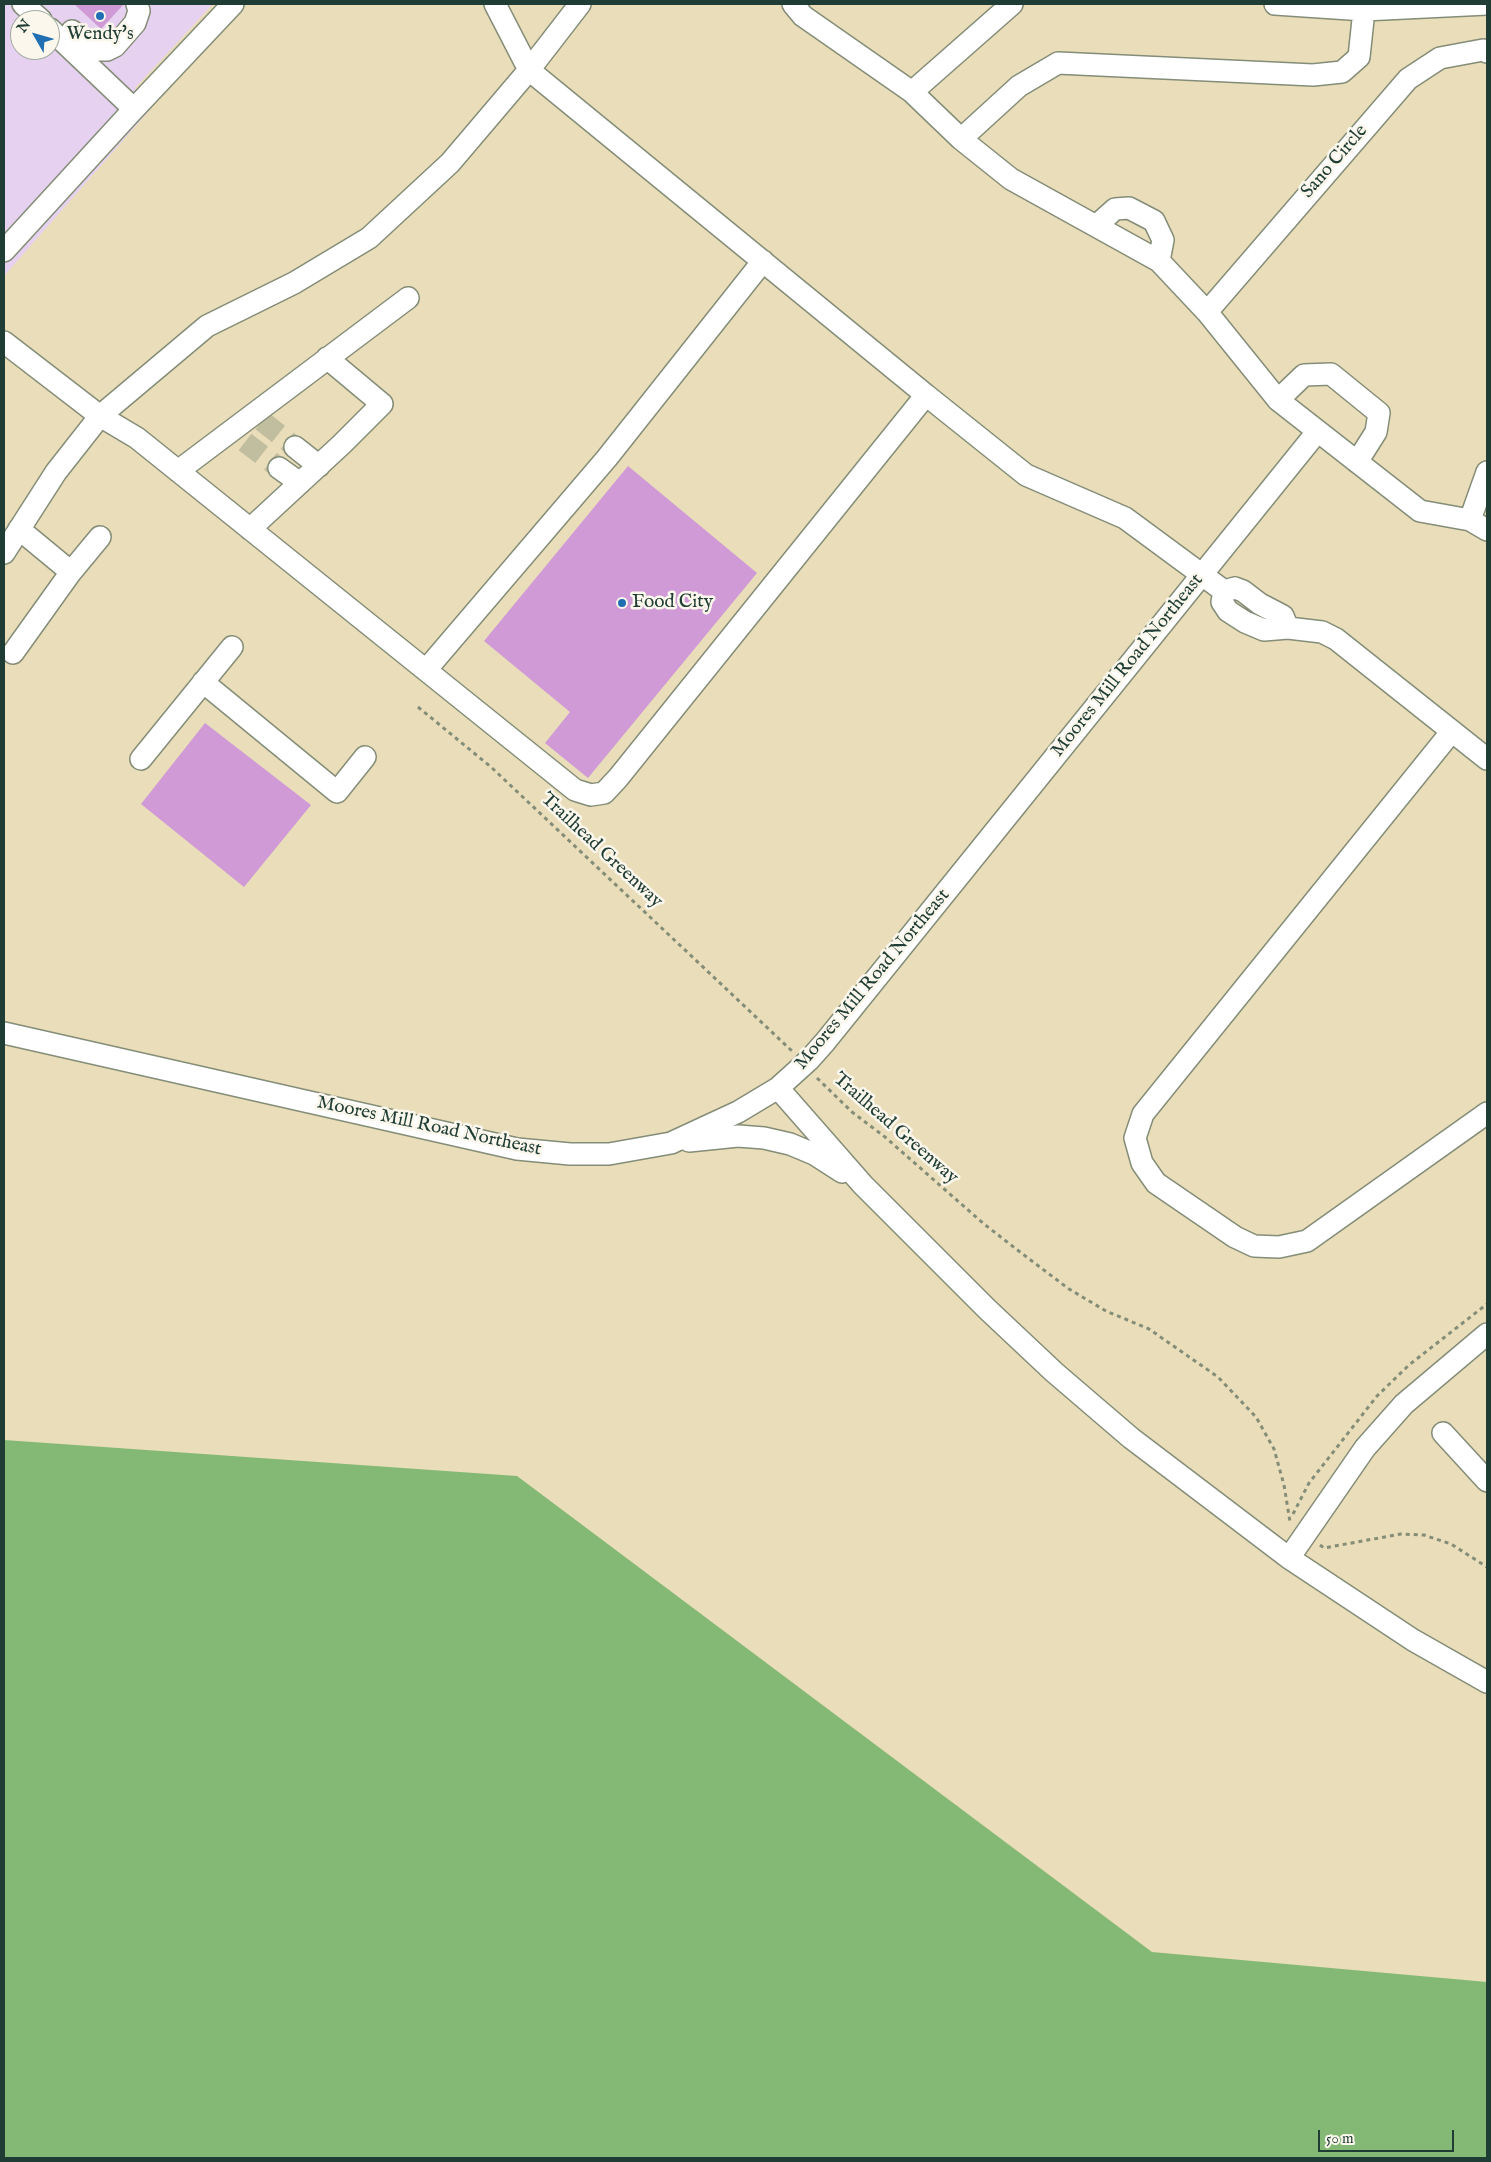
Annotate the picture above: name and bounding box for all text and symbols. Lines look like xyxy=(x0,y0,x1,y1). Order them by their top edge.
north arrow xyxy=(10,10,60,60)
marker: Wendy's xyxy=(94,10,106,22)
text: N xyxy=(13,16,35,37)
place label: Wendy's xyxy=(66,24,134,46)
street label: Sano Circle xyxy=(1297,121,1373,203)
street label: Moores Mill Road Northeast xyxy=(1047,570,1209,762)
place label: Food City xyxy=(632,592,713,614)
marker: Food City xyxy=(616,597,628,609)
street label: Trailhead Greenway xyxy=(535,789,667,913)
street label: Moores Mill Road Northeast xyxy=(791,885,955,1075)
street label: Trailhead Greenway xyxy=(828,1068,962,1190)
street label: Moores Mill Road Northeast xyxy=(315,1092,543,1162)
scale bar xyxy=(1321,2120,1457,2152)
text: 50 m xyxy=(1326,2129,1354,2148)

